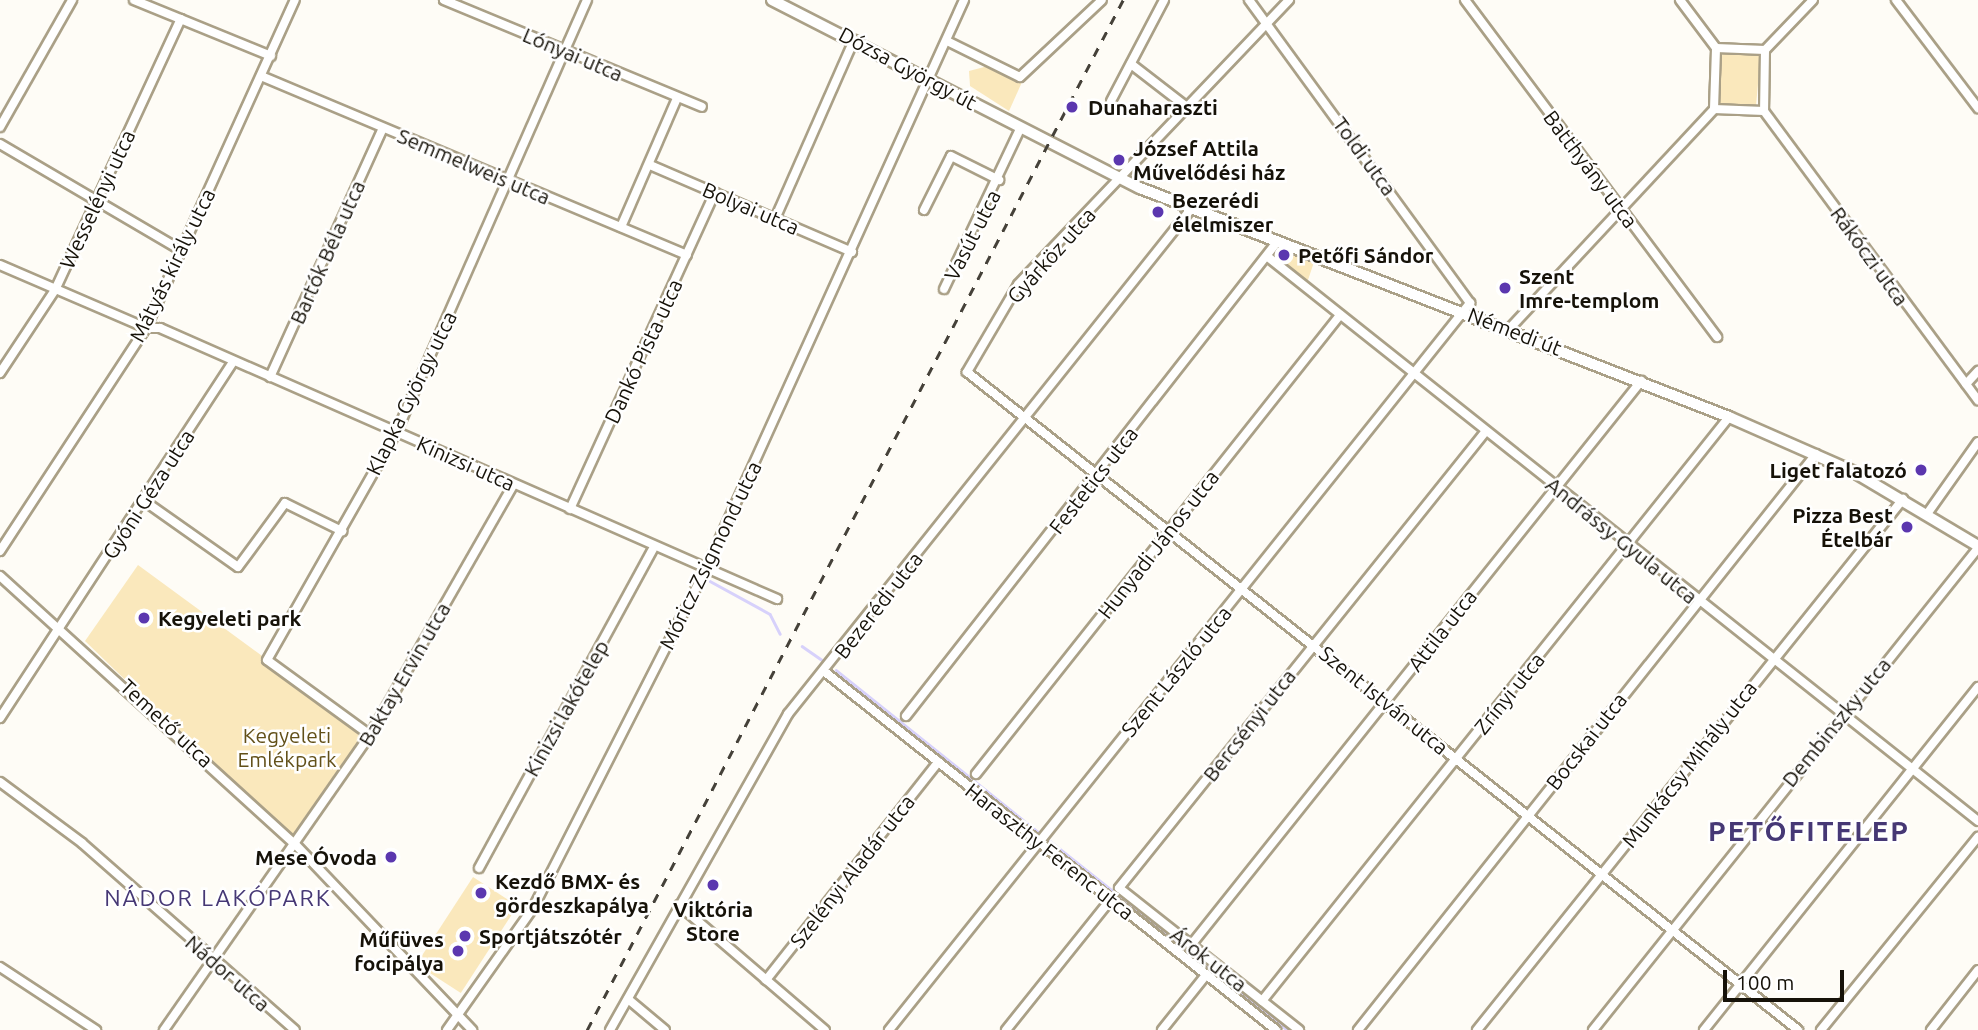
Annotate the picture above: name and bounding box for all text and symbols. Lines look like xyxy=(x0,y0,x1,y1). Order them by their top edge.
street label: Dózsa György út xyxy=(835,21,981,115)
street label: Lónyai utca xyxy=(519,22,627,86)
place label: Dunaharaszti xyxy=(1088,94,1218,120)
marker: Dunaharaszti xyxy=(1062,97,1082,117)
street label: Batthyány utca xyxy=(1539,105,1643,233)
street label: Toldi utca xyxy=(1328,112,1402,200)
street label: Semmelweis utca xyxy=(394,122,554,210)
street label: Wesselényi utca xyxy=(54,126,140,272)
place label: József Attila Művelődési ház xyxy=(1133,135,1285,185)
marker: József Attila Művelődési ház xyxy=(1111,152,1127,168)
street label: Bartók Béla utca xyxy=(284,176,370,328)
street label: Bolyai utca xyxy=(699,176,803,240)
street label: Mátyás király utca xyxy=(124,184,220,346)
street label: Vasút utca xyxy=(938,185,1006,285)
place label: Bezerédi élelmiszer xyxy=(1172,187,1273,237)
street label: Gyárköz utca xyxy=(1001,202,1101,308)
street label: Rákóczi utca xyxy=(1826,202,1914,310)
marker: Bezerédi élelmiszer xyxy=(1150,204,1166,220)
place label: Petőfi Sándor xyxy=(1298,242,1433,268)
marker: Petőfi Sándor xyxy=(1276,247,1292,263)
place label: Szent Imre-templom xyxy=(1519,263,1659,313)
street label: Dankó Pista utca xyxy=(599,275,687,427)
marker: Szent Imre-templom xyxy=(1497,280,1513,296)
street label: Némedi út xyxy=(1464,302,1566,360)
street label: Klapka György utca xyxy=(360,307,462,479)
street label: Festetics utca xyxy=(1043,421,1143,539)
street label: Gyóni Géza utca xyxy=(97,424,199,564)
street label: Kinizsi utca xyxy=(413,430,519,496)
street label: Móricz Zsigmond utca xyxy=(653,457,767,653)
place label: Liget falatozó xyxy=(1769,457,1907,483)
marker: Liget falatozó xyxy=(1913,462,1929,478)
street label: Hunyadi János utca xyxy=(1092,465,1224,623)
street label: Andrássy Gyula utca xyxy=(1541,471,1703,609)
place label: Pizza Best Ételbár xyxy=(1792,502,1893,552)
marker: Pizza Best Ételbár xyxy=(1899,519,1915,535)
street label: Bezerédi utca xyxy=(829,547,927,663)
street label: Attila utca xyxy=(1402,584,1482,676)
street label: Baktay Ervin utca xyxy=(353,598,455,750)
street label: Szent László utca xyxy=(1116,601,1236,741)
place label: Kegyeleti park xyxy=(158,605,301,631)
marker: Kegyeleti park xyxy=(136,610,152,626)
street label: Kinizsi lakótelep xyxy=(518,635,614,781)
street label: Szent István utca xyxy=(1315,640,1453,760)
street label: Zrínyi utca xyxy=(1469,647,1549,739)
street label: Dembinszky utca xyxy=(1776,652,1896,792)
street label: Bercsényi utca xyxy=(1197,664,1301,786)
street label: Temető utca xyxy=(115,674,219,772)
street label: Munkácsy Mihály utca xyxy=(1616,676,1762,852)
street label: Bocskai utca xyxy=(1540,687,1632,795)
park label: Kegyeleti Emlékpark xyxy=(237,722,337,772)
street label: Haraszthy Ferenc utca xyxy=(961,777,1139,925)
street label: Szelényi Aladár utca xyxy=(784,789,920,953)
district label: PETŐFITELEP xyxy=(1709,814,1909,848)
place label: Mese Óvoda xyxy=(255,844,377,870)
marker: Mese Óvoda xyxy=(383,849,399,865)
place label: Kezdő BMX- és gördeszkapálya xyxy=(495,868,649,918)
marker: Viktória Store xyxy=(705,877,721,893)
district label: NÁDOR LAKÓPARK xyxy=(106,884,330,912)
marker: Kezdő BMX- és gördeszkapálya xyxy=(473,885,489,901)
place label: Viktória Store xyxy=(673,896,753,946)
street label: Árok utca xyxy=(1166,921,1252,997)
place label: Sportjátszótér xyxy=(479,923,622,949)
place label: Műfüves focipálya xyxy=(354,926,444,976)
marker: Sportjátszótér xyxy=(457,928,473,944)
street label: Nádor utca xyxy=(181,929,275,1017)
marker: Műfüves focipálya xyxy=(450,943,466,959)
scale bar xyxy=(1726,956,1847,1000)
text: 100 m xyxy=(1736,970,1794,994)

